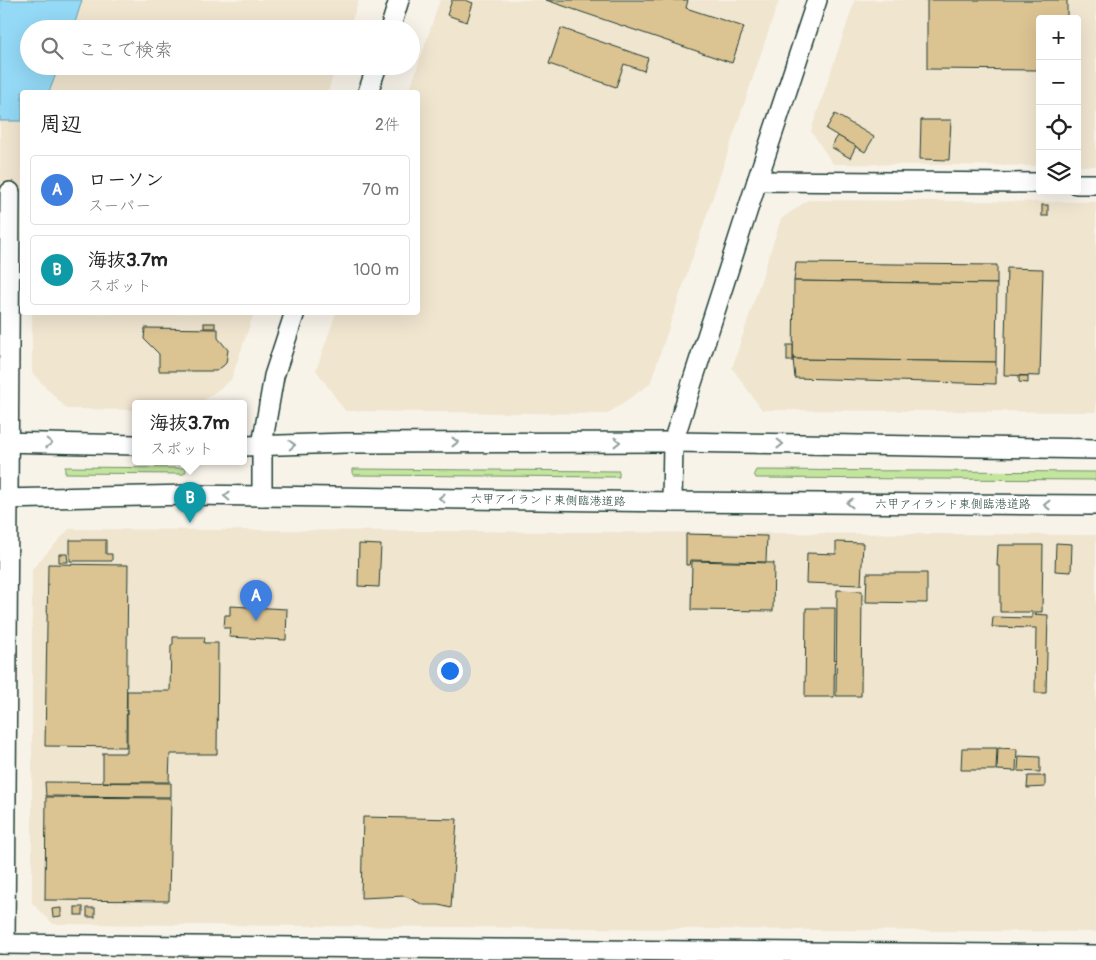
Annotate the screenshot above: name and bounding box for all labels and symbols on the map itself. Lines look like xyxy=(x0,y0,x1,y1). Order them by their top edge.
one-way arrow xyxy=(451,437,459,448)
one-way arrow xyxy=(614,437,622,447)
one-way arrow xyxy=(45,438,53,448)
one-way arrow xyxy=(776,438,784,449)
one-way arrow xyxy=(289,439,297,450)
pin: B xyxy=(174,482,206,523)
one-way arrow xyxy=(223,491,231,501)
street label: 六甲アイランド東側臨港道路 xyxy=(470,492,626,509)
one-way arrow xyxy=(438,493,446,503)
street label: 六甲アイランド東側臨港道路 xyxy=(875,497,1031,512)
one-way arrow xyxy=(846,498,854,508)
one-way arrow xyxy=(1043,500,1051,510)
pin: A xyxy=(240,580,272,621)
your location xyxy=(437,658,463,684)

